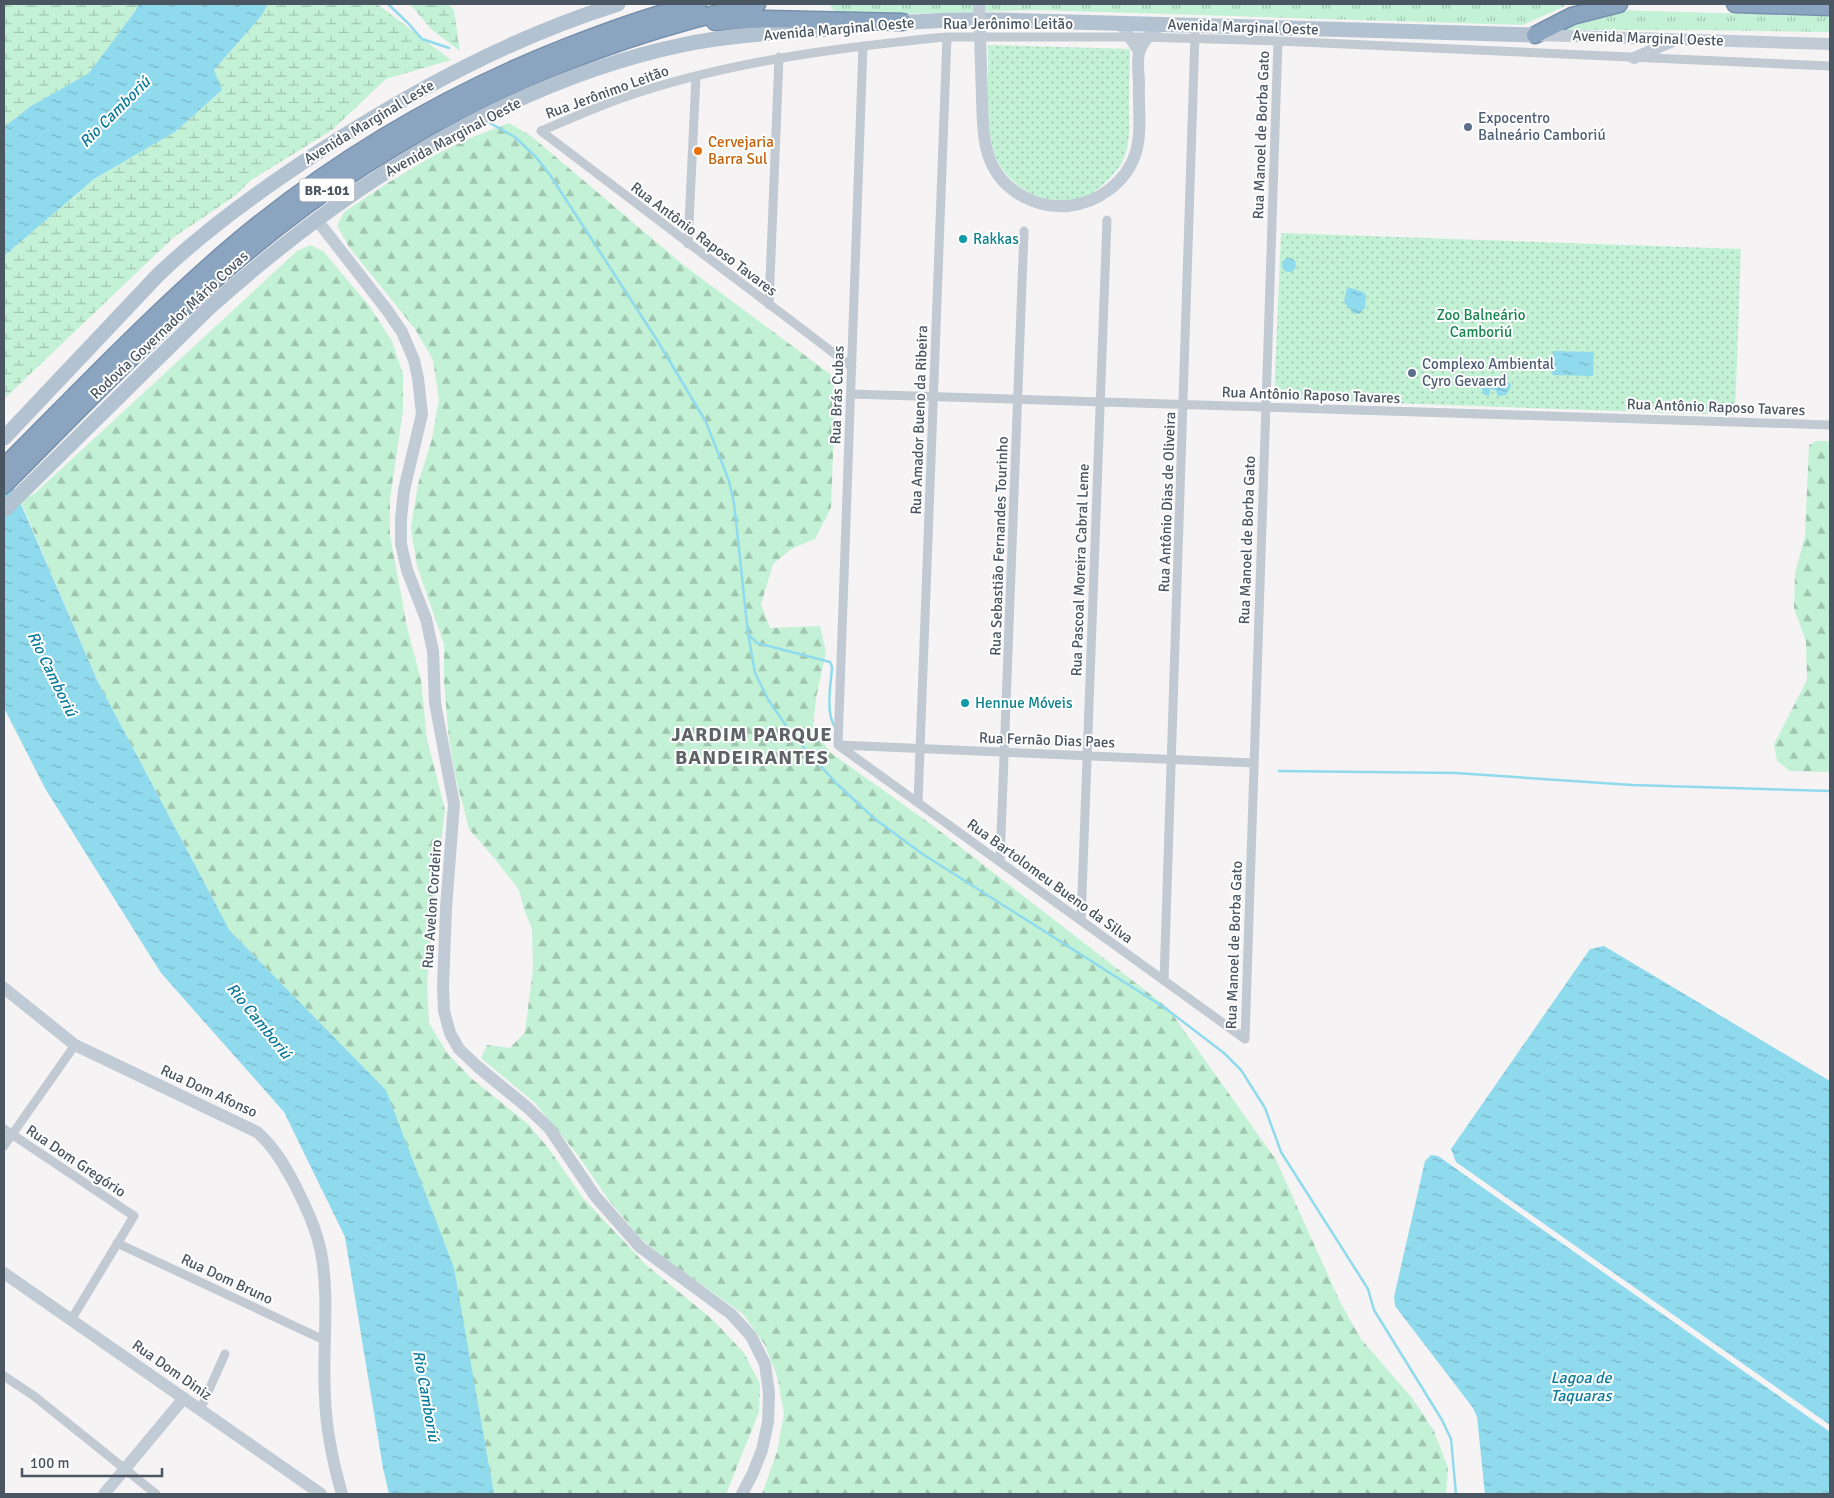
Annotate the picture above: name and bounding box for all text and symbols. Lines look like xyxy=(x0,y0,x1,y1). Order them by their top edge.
street label: Avenida Marginal Oeste xyxy=(763,13,915,45)
street label: Rua Jerônimo Leitão xyxy=(943,15,1073,33)
street label: Avenida Marginal Oeste xyxy=(1167,15,1319,39)
street label: Avenida Marginal Oeste xyxy=(1572,26,1724,50)
street label: Rua Manoel de Borba Gato xyxy=(1249,50,1273,220)
street label: Rua Jerônimo Leitão xyxy=(543,61,671,123)
water label: Rio Camboriú xyxy=(75,71,156,152)
street label: Avenida Marginal Leste xyxy=(301,76,437,168)
street label: Avenida Marginal Oeste xyxy=(382,94,524,180)
place label: Expocentro Balneário Camboriú xyxy=(1478,109,1606,144)
marker: Expocentro Balneário Camboriú xyxy=(1462,121,1474,133)
place label: Cervejaria Barra Sul xyxy=(708,133,774,168)
marker: Cervejaria Barra Sul xyxy=(692,145,704,157)
road number: BR-101 xyxy=(300,178,354,202)
street label: Rua Antônio Raposo Tavares xyxy=(627,178,781,300)
place label: Rakkas xyxy=(973,230,1019,248)
marker: Rakkas xyxy=(957,233,969,245)
street label: Rodovia Governador Mário Covas xyxy=(86,247,252,403)
park label: Zoo Balneário Camboriú xyxy=(1437,306,1526,341)
street label: Rua Amador Bueno da Ribeira xyxy=(907,325,931,515)
street label: Rua Brás Cubas xyxy=(826,345,848,445)
place label: Complexo Ambiental Cyro Gevaerd xyxy=(1422,355,1554,390)
marker: Complexo Ambiental Cyro Gevaerd xyxy=(1406,367,1418,379)
street label: Rua Antônio Raposo Tavares xyxy=(1221,383,1401,407)
street label: Rua Antônio Raposo Tavares xyxy=(1626,395,1806,419)
street label: Rua Antônio Dias de Oliveira xyxy=(1155,411,1179,593)
street label: Rua Sebastião Fernandes Tourinho xyxy=(986,436,1012,656)
street label: Rua Manoel de Borba Gato xyxy=(1235,455,1259,625)
street label: Rua Pascoal Moreira Cabral Leme xyxy=(1067,463,1093,677)
water label: Rio Camboriú xyxy=(23,628,82,721)
place label: Hennue Móveis xyxy=(975,694,1073,712)
marker: Hennue Móveis xyxy=(959,697,971,709)
district label: JARDIM PARQUE BANDEIRANTES xyxy=(671,722,833,770)
street label: Rua Fernão Dias Paes xyxy=(979,729,1116,751)
street label: Rua Bartolomeu Bueno da Silva xyxy=(964,815,1136,947)
street label: Rua Avelon Cordeiro xyxy=(419,839,445,969)
street label: Rua Manoel de Borba Gato xyxy=(1222,860,1246,1030)
water label: Rio Camboriú xyxy=(222,979,297,1064)
street label: Rua Dom Afonso xyxy=(158,1061,260,1121)
street label: Rua Dom Gregório xyxy=(23,1121,129,1201)
street label: Rua Dom Bruno xyxy=(178,1250,276,1308)
street label: Rua Dom Diniz xyxy=(129,1336,216,1404)
water label: Rio Camboriú xyxy=(408,1349,444,1444)
water label: Lagoa de Taquaras xyxy=(1550,1368,1613,1406)
scale bar xyxy=(22,1446,162,1478)
text: 100 m xyxy=(30,1454,70,1472)

